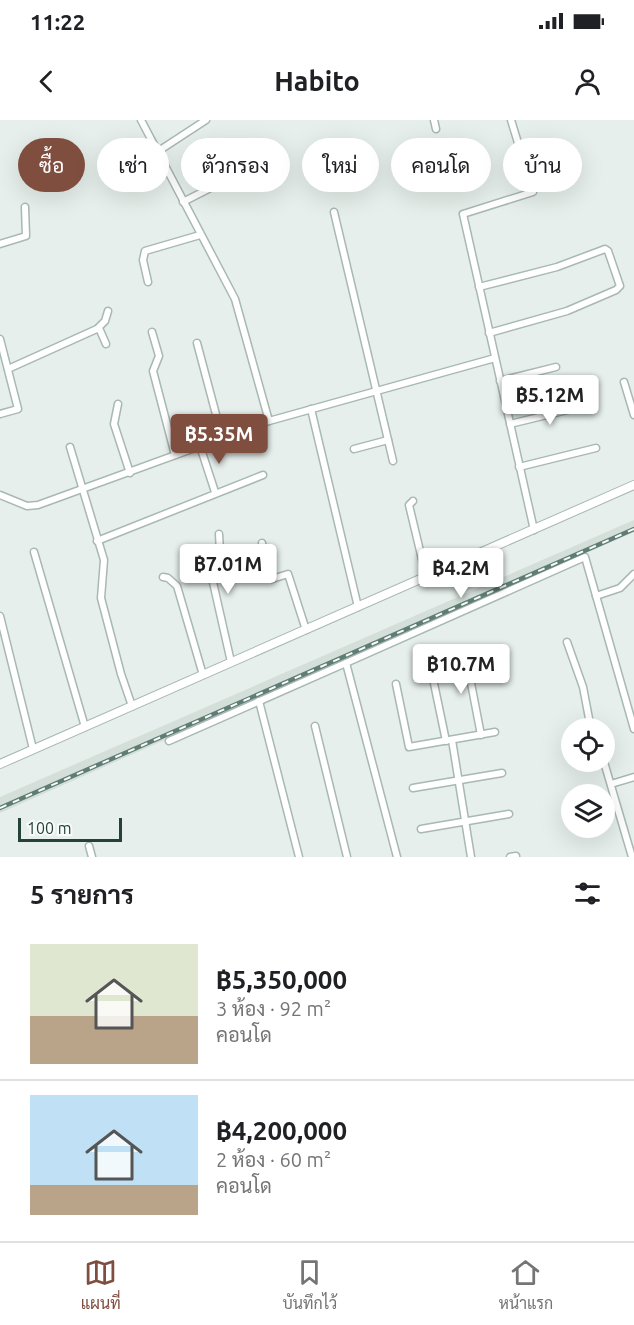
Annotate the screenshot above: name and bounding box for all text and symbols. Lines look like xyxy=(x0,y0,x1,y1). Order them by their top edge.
text: 11:22 xyxy=(30,9,85,34)
icon: back xyxy=(30,65,63,98)
icon: person xyxy=(571,65,604,98)
text: Habito xyxy=(274,66,360,96)
chip: ซื้อ xyxy=(18,138,85,192)
chip: เช่า xyxy=(97,138,169,192)
chip: ตัวกรอง xyxy=(181,138,290,192)
chip: ใหม่ xyxy=(302,138,379,192)
chip: คอนโด xyxy=(391,138,491,192)
chip: บ้าน xyxy=(503,138,582,192)
pin: ฿5.12M xyxy=(501,375,599,426)
text: ฿5.12M xyxy=(516,383,584,406)
pin: ฿5.35M xyxy=(170,414,268,465)
text: ฿5.35M xyxy=(185,422,253,445)
pin: ฿7.01M xyxy=(179,544,277,595)
pin: ฿4.2M xyxy=(419,548,503,599)
text: ฿7.01M xyxy=(194,552,262,575)
text: ฿4.2M xyxy=(432,556,490,579)
pin: ฿10.7M xyxy=(412,644,510,695)
text: ฿10.7M xyxy=(427,652,495,675)
map controls xyxy=(561,718,615,838)
button: locate xyxy=(561,718,615,772)
button: layers xyxy=(561,784,615,838)
scale bar xyxy=(18,815,122,842)
text: 100 m xyxy=(27,819,72,837)
icon: filters xyxy=(571,877,604,910)
text: 5 รายการ xyxy=(30,880,134,909)
text: ฿5,350,000 xyxy=(216,965,347,994)
icon: home xyxy=(78,968,150,1040)
text: 3 ห้อง · 92 m² xyxy=(216,997,331,1020)
text: คอนโด xyxy=(216,1023,272,1046)
text: ฿4,200,000 xyxy=(216,1116,347,1145)
icon: home xyxy=(78,1119,150,1191)
text: 2 ห้อง · 60 m² xyxy=(216,1148,331,1171)
text: คอนโด xyxy=(216,1174,272,1197)
tab: แผนที่ xyxy=(81,1256,121,1313)
tab: บันทึกไว้ xyxy=(282,1256,337,1313)
tab: หน้าแรก xyxy=(499,1256,553,1313)

